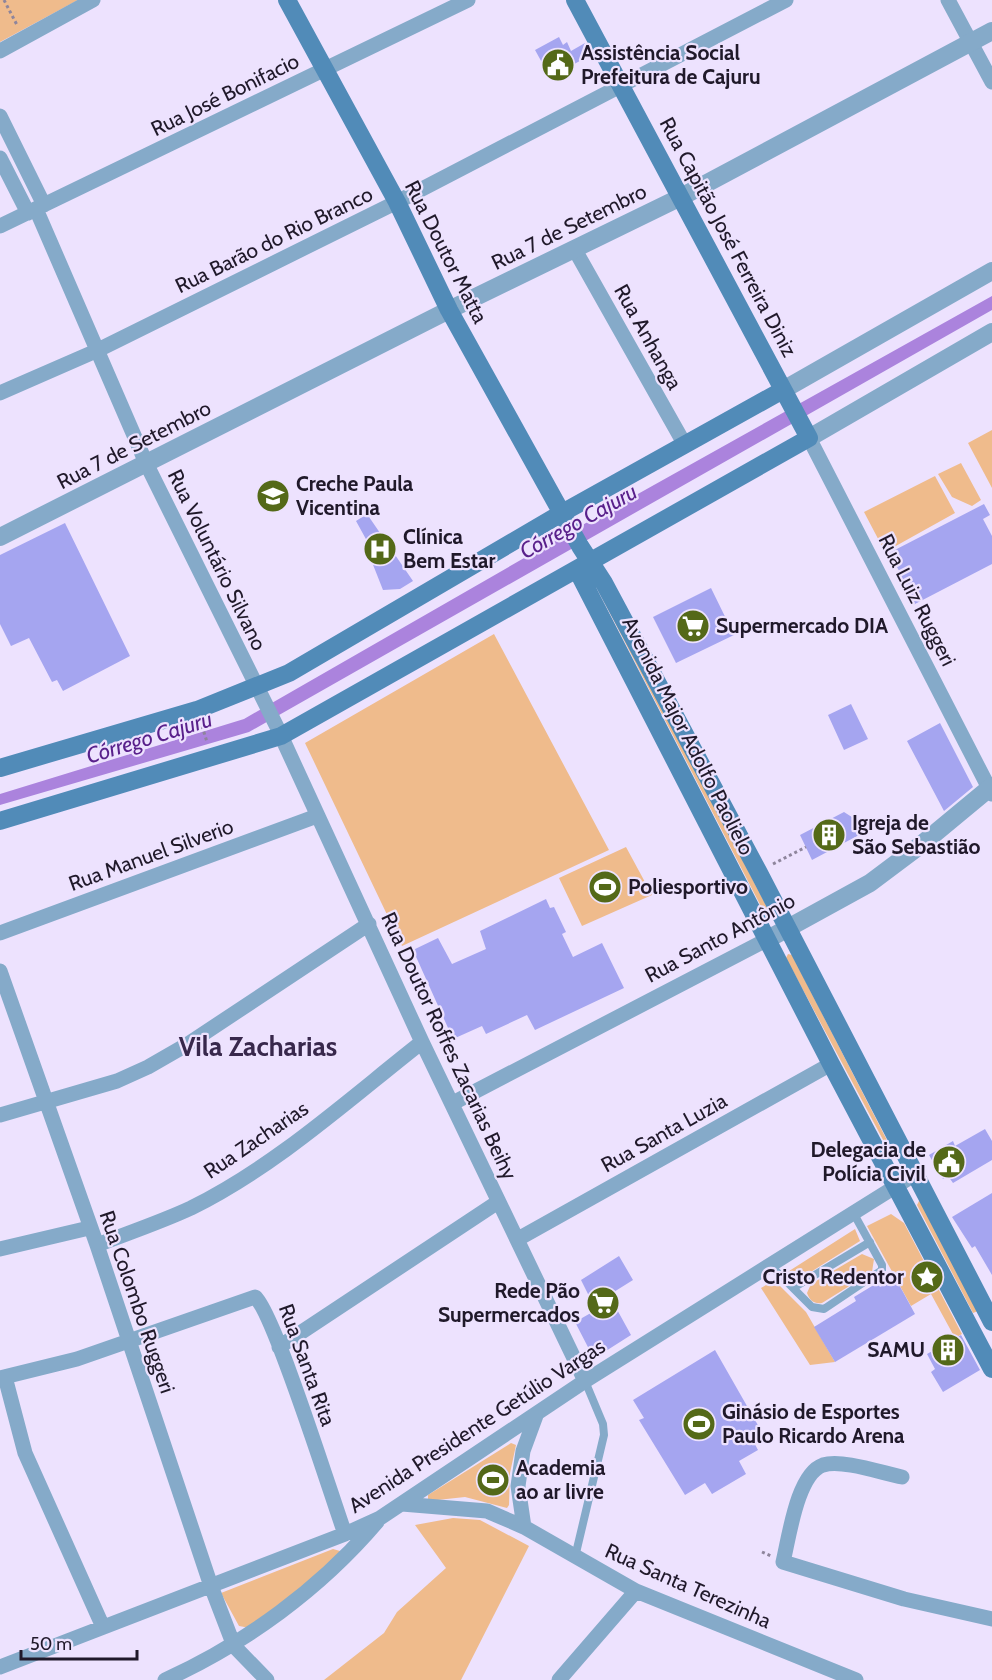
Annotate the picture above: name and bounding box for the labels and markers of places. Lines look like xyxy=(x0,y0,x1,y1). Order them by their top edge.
place label: Assistência Social Prefeitura de Cajuru xyxy=(581,40,761,89)
public building icon: Assistência Social Prefeitura de Cajuru xyxy=(540,47,576,83)
place label: Creche Paula Vicentina xyxy=(296,471,414,520)
school or university icon: Creche Paula Vicentina xyxy=(255,478,291,514)
place label: Clínica Bem Estar xyxy=(403,524,495,573)
hospital icon: Clínica Bem Estar xyxy=(362,531,398,567)
supermarket icon: Supermercado DIA xyxy=(675,608,711,644)
place label: Supermercado DIA xyxy=(716,613,889,638)
place label: Igreja de São Sebastião xyxy=(852,810,980,859)
building icon: Igreja de São Sebastião xyxy=(811,817,847,853)
sports icon: Poliesportivo xyxy=(587,869,623,905)
place label: Poliesportivo xyxy=(628,874,748,899)
place label: Delegacia de Polícia Civil xyxy=(810,1137,926,1186)
public building icon: Delegacia de Polícia Civil xyxy=(931,1144,967,1180)
place icon: Cristo Redentor xyxy=(909,1259,945,1295)
place label: Cristo Redentor xyxy=(762,1264,904,1289)
place label: Rede Pão Supermercados xyxy=(438,1278,580,1327)
supermarket icon: Rede Pão Supermercados xyxy=(585,1285,621,1321)
building icon: SAMU xyxy=(930,1332,966,1368)
place label: SAMU xyxy=(867,1337,925,1362)
place label: Ginásio de Esportes Paulo Ricardo Arena xyxy=(722,1399,905,1448)
sports icon: Ginásio de Esportes Paulo Ricardo Arena xyxy=(681,1406,717,1442)
place label: Academia ao ar livre xyxy=(516,1455,606,1504)
sports icon: Academia ao ar livre xyxy=(475,1462,511,1498)

